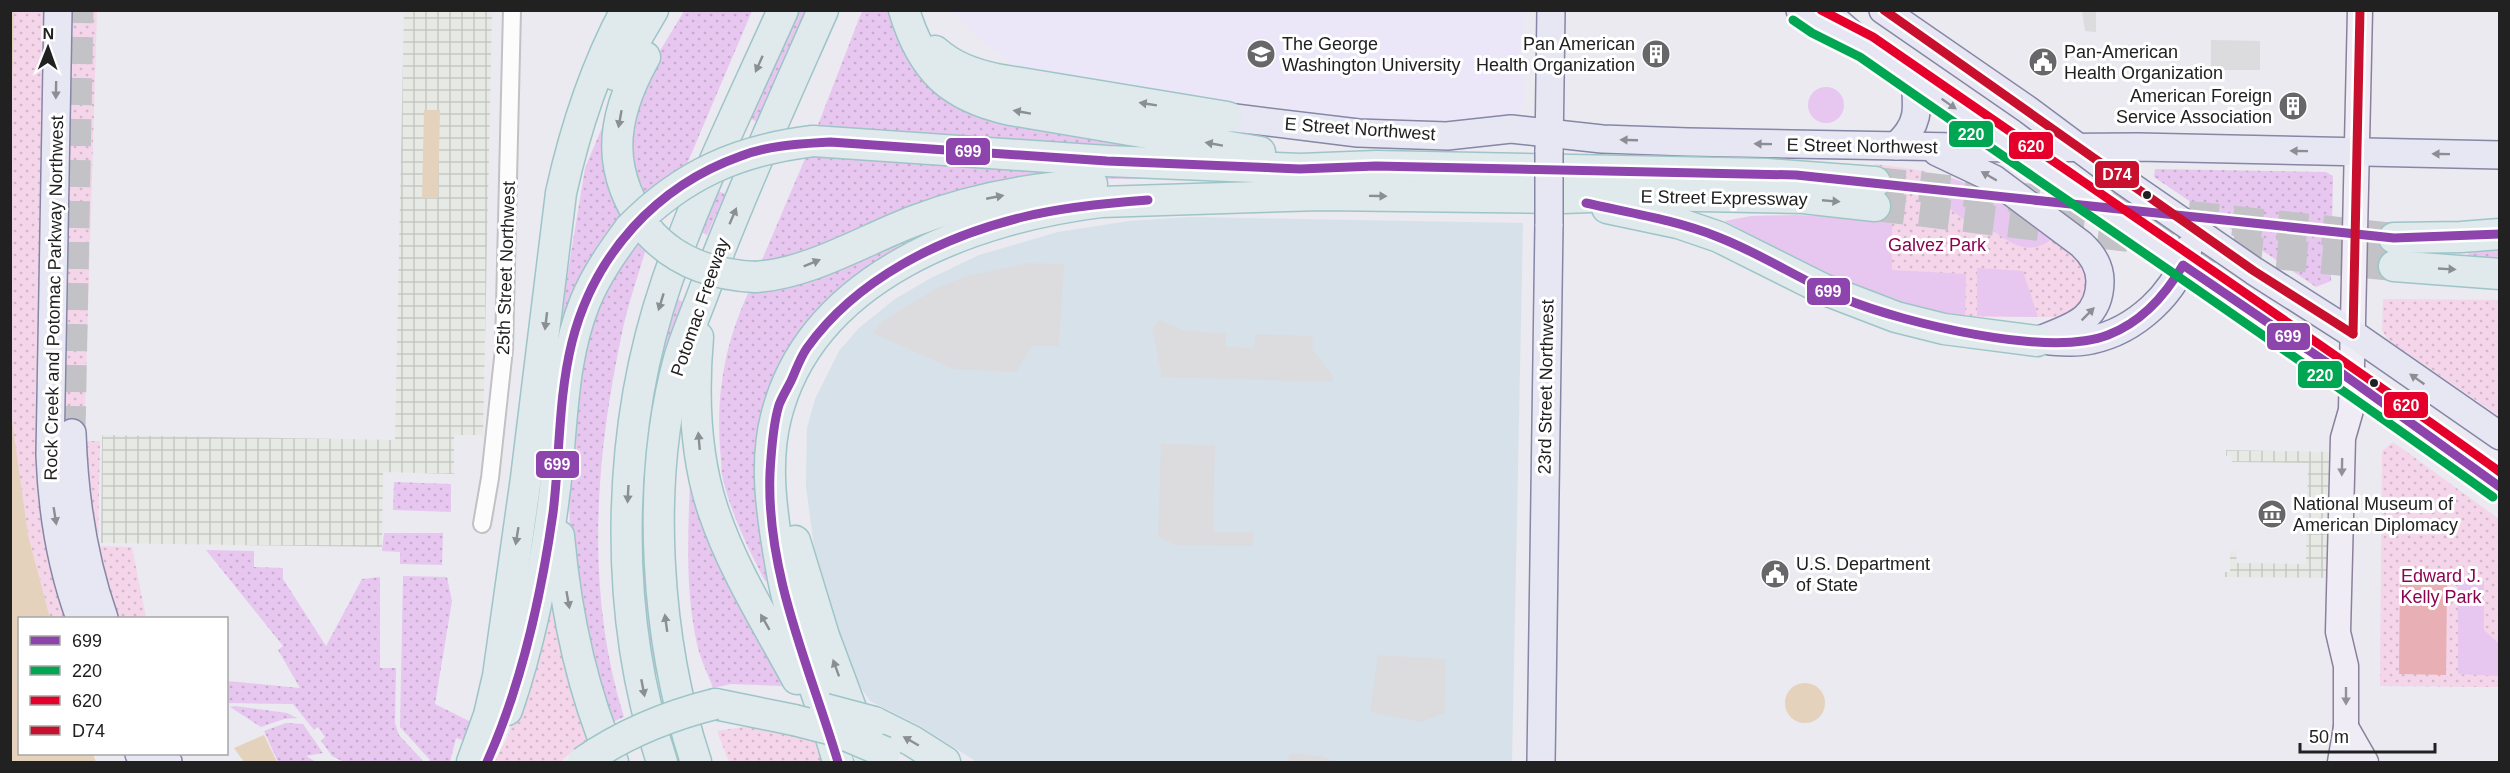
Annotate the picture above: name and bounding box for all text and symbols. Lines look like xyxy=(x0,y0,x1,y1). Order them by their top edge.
north arrow xyxy=(18,18,78,78)
text: N xyxy=(42,25,54,42)
place label: The George Washington University xyxy=(1282,34,1460,75)
place label: Pan American Health Organization xyxy=(1476,34,1635,75)
school or university icon: The George Washington University xyxy=(1245,38,1277,70)
building icon: Pan American Health Organization xyxy=(1640,38,1672,70)
place label: Pan-American Health Organization xyxy=(2064,42,2223,83)
public building icon: Pan-American Health Organization xyxy=(2027,46,2059,78)
one-way arrow xyxy=(755,55,764,72)
one-way arrow xyxy=(51,80,61,99)
place label: American Foreign Service Association xyxy=(2116,86,2272,127)
building icon: American Foreign Service Association xyxy=(2277,90,2309,122)
one-way arrow xyxy=(1941,98,1957,109)
one-way arrow xyxy=(1139,100,1158,109)
one-way arrow xyxy=(1012,107,1031,116)
one-way arrow xyxy=(615,110,624,129)
street label: E Street Northwest xyxy=(1284,114,1436,144)
street label: Rock Creek and Potomac Parkway Northwest xyxy=(41,115,67,481)
line badge: 220 xyxy=(1948,120,1994,148)
text: 220 xyxy=(1958,126,1984,143)
line badge: 620 xyxy=(2008,131,2054,160)
street label: E Street Northwest xyxy=(1786,135,1938,157)
one-way arrow xyxy=(1620,136,1639,145)
line badge: 699 xyxy=(945,137,991,166)
text: 620 xyxy=(2018,138,2044,155)
one-way arrow xyxy=(1754,139,1773,148)
one-way arrow xyxy=(1205,140,1224,149)
text: 699 xyxy=(955,143,981,160)
one-way arrow xyxy=(2289,146,2308,156)
one-way arrow xyxy=(2432,149,2451,159)
line badge: D74 xyxy=(2094,160,2140,189)
text: D74 xyxy=(2102,166,2132,183)
one-way arrow xyxy=(1981,171,1997,182)
street label: 25th Street Northwest xyxy=(493,181,519,355)
street label: E Street Expressway xyxy=(1640,187,1808,209)
unlabelled marker xyxy=(2141,189,2153,201)
one-way arrow xyxy=(1369,191,1388,201)
one-way arrow xyxy=(986,192,1005,201)
one-way arrow xyxy=(1822,196,1841,206)
one-way arrow xyxy=(729,207,738,225)
street label: Potomac Freeway xyxy=(667,235,733,379)
park label: Galvez Park xyxy=(1888,235,1987,255)
one-way arrow xyxy=(803,258,821,267)
one-way arrow xyxy=(2437,265,2456,274)
line badge: 699 xyxy=(1806,277,1851,306)
text: 699 xyxy=(1815,283,1841,300)
one-way arrow xyxy=(656,293,665,311)
street label: 23rd Street Northwest xyxy=(1534,299,1558,475)
one-way arrow xyxy=(2080,308,2094,322)
one-way arrow xyxy=(541,311,551,330)
line badge: 699 xyxy=(2266,322,2311,351)
text: 699 xyxy=(2275,328,2301,345)
line badge: 220 xyxy=(2297,360,2343,389)
text: 220 xyxy=(2307,367,2333,384)
one-way arrow xyxy=(2410,373,2426,385)
unlabelled marker xyxy=(2368,377,2380,389)
line badge: 620 xyxy=(2383,391,2429,419)
text: 620 xyxy=(2393,397,2419,414)
one-way arrow xyxy=(694,431,704,450)
line badge: 699 xyxy=(535,450,580,479)
text: 699 xyxy=(544,456,570,473)
one-way arrow xyxy=(2338,457,2347,476)
one-way arrow xyxy=(624,484,633,503)
place label: National Museum of American Diplomacy xyxy=(2293,494,2458,535)
museum icon: National Museum of American Diplomacy xyxy=(2256,498,2288,530)
one-way arrow xyxy=(51,506,60,525)
one-way arrow xyxy=(513,527,522,546)
place label: U.S. Department of State xyxy=(1796,554,1930,595)
public building icon: U.S. Department of State xyxy=(1759,558,1791,590)
park label: Edward J. Kelly Park xyxy=(2400,566,2483,607)
one-way arrow xyxy=(564,591,573,610)
one-way arrow xyxy=(760,613,770,630)
one-way arrow xyxy=(661,614,670,633)
legend xyxy=(18,617,228,755)
text: 699 xyxy=(72,631,102,651)
one-way arrow xyxy=(830,659,840,677)
text: 220 xyxy=(72,661,102,681)
one-way arrow xyxy=(639,678,648,697)
one-way arrow xyxy=(2341,687,2351,706)
text: 620 xyxy=(72,691,102,711)
scale bar xyxy=(2300,716,2435,754)
text: D74 xyxy=(72,721,105,741)
text: 50 m xyxy=(2309,727,2349,747)
one-way arrow xyxy=(902,736,919,746)

